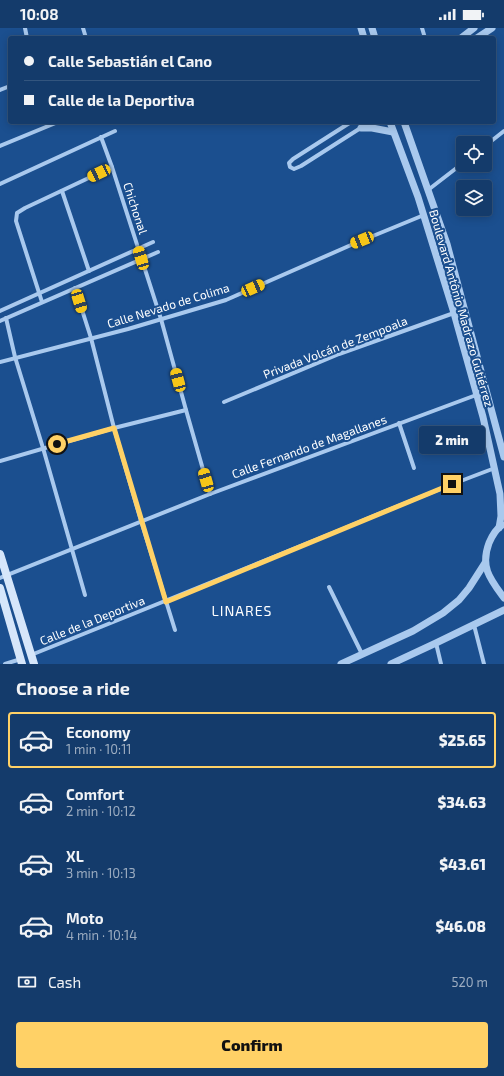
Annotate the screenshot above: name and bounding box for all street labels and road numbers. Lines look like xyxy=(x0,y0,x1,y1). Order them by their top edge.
street label: Chichonal xyxy=(121,180,151,236)
street label: Boulevard Antônio Madrazo Gutiérrez xyxy=(427,208,497,408)
street label: Calle Nevado de Colima xyxy=(105,280,231,330)
street label: Privada Volcán de Zempoala xyxy=(261,313,409,381)
street label: Calle Fernando de Magallanes xyxy=(230,411,388,481)
street label: Calle de la Deportiva xyxy=(37,593,147,647)

